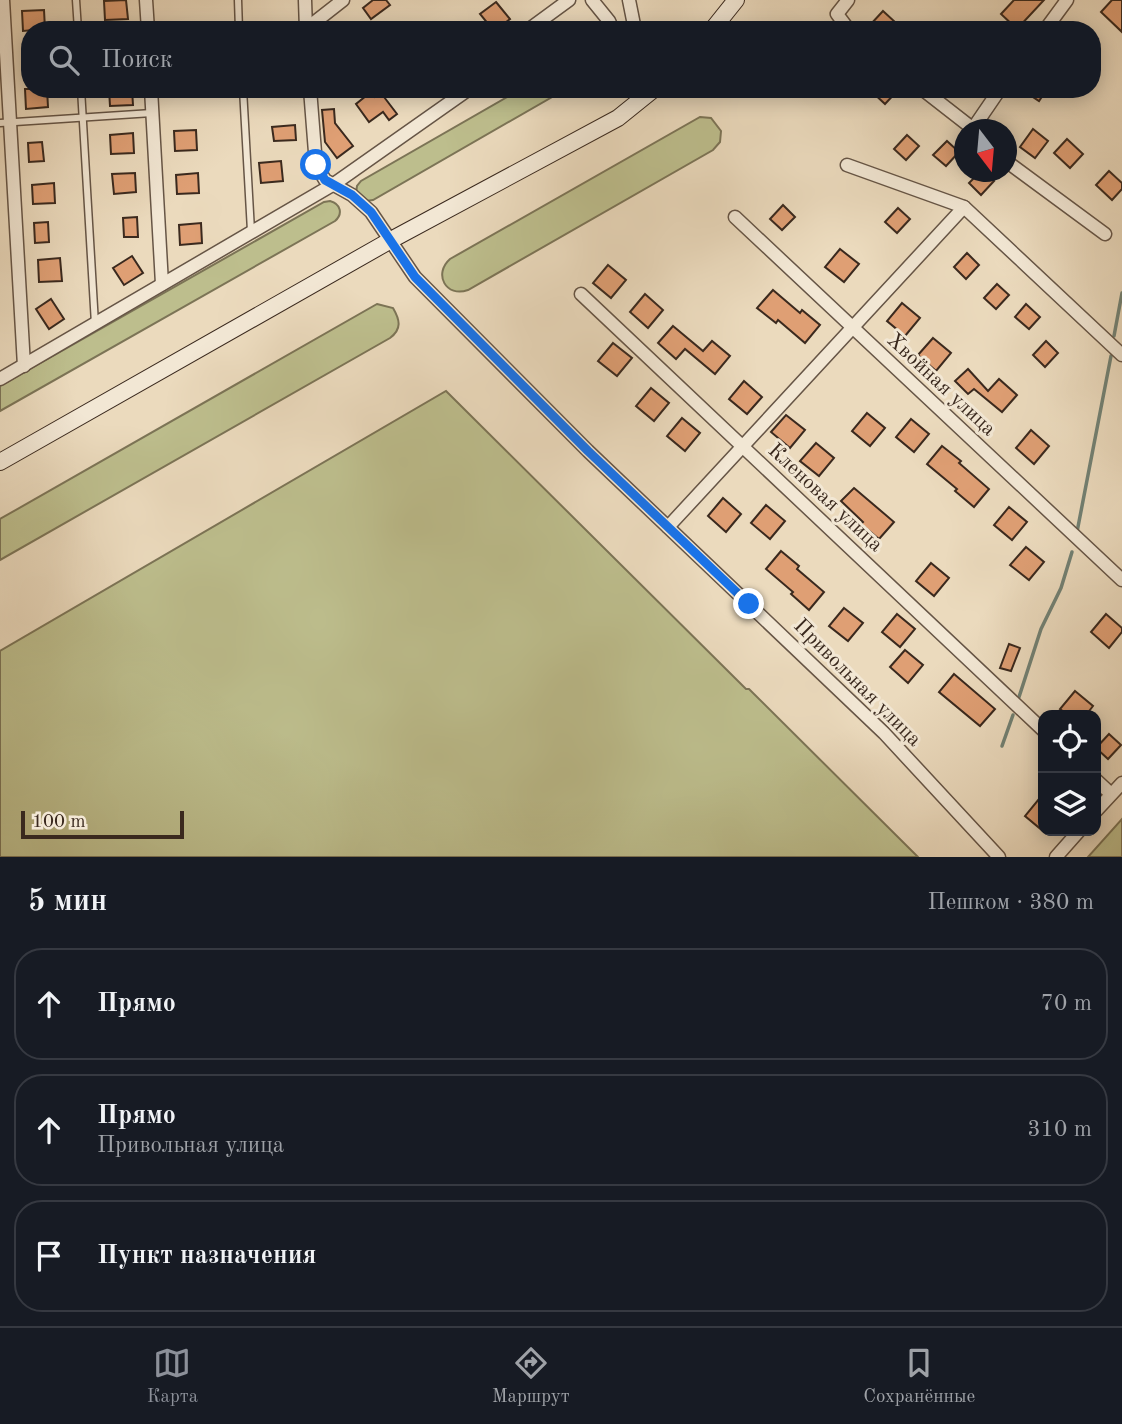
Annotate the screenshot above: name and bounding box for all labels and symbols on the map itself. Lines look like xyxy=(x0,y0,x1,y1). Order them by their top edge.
north arrow xyxy=(954,119,1017,182)
route start xyxy=(300,149,331,180)
street label: Хвойная улица xyxy=(883,330,999,440)
street label: Кленовая улица xyxy=(764,440,886,556)
route end xyxy=(733,588,764,619)
street label: Привольная улица xyxy=(789,615,925,751)
scale bar xyxy=(21,808,184,840)

